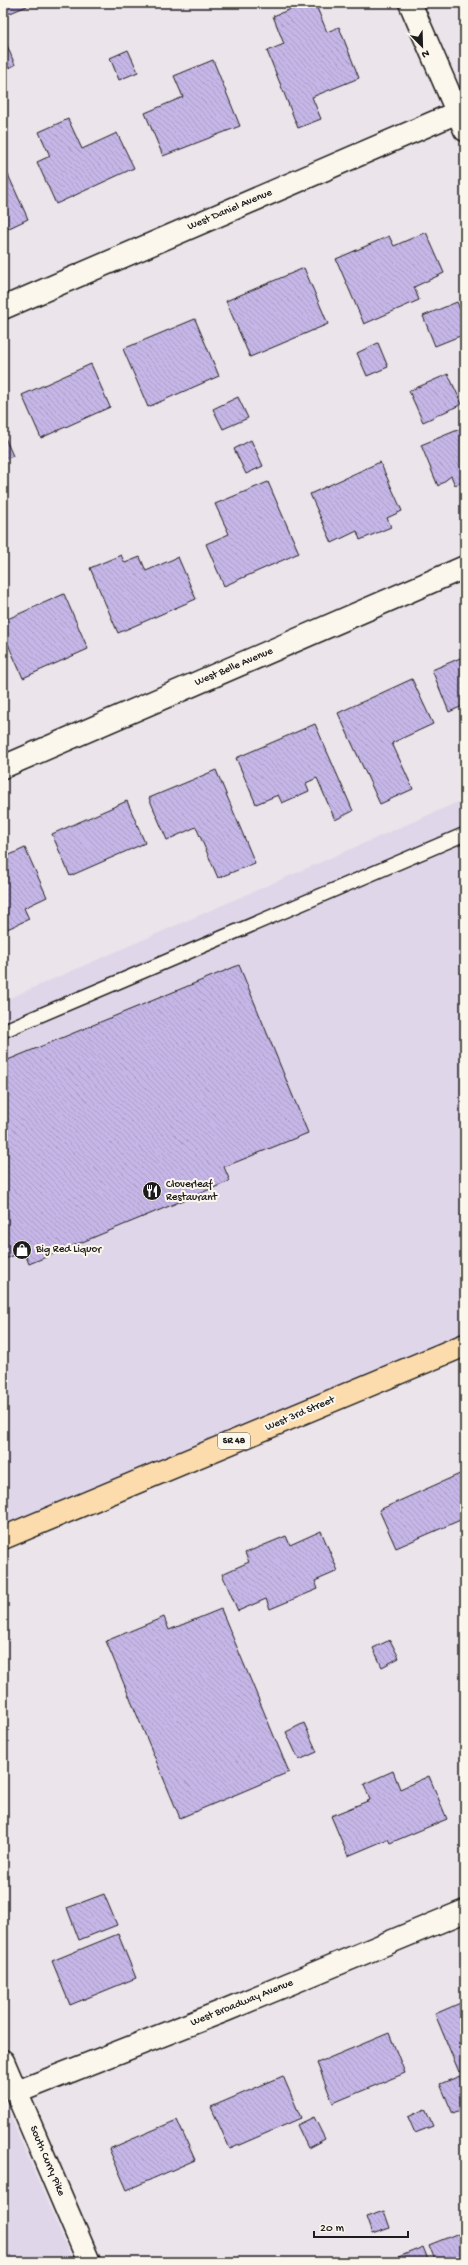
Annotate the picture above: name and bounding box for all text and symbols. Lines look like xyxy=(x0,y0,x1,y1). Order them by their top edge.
north arrow xyxy=(402,26,442,66)
text: N xyxy=(419,46,431,60)
street label: West Daniel Avenue xyxy=(186,187,274,233)
street label: West Belle Avenue xyxy=(193,645,275,689)
place label: Cloverleaf Restaurant xyxy=(166,1178,218,1204)
restaurant icon: Cloverleaf Restaurant xyxy=(141,1180,163,1202)
shop icon: Big Red Liquor xyxy=(11,1239,33,1261)
place label: Big Red Liquor xyxy=(35,1244,102,1256)
street label: West 3rd Street xyxy=(264,1393,338,1434)
road number: SR 48 xyxy=(218,1433,250,1449)
street label: West Broadway Avenue xyxy=(189,1977,295,2029)
street label: South Curry Pike xyxy=(27,2124,67,2198)
scale bar xyxy=(314,2213,408,2239)
text: 20 m xyxy=(320,2222,345,2236)

